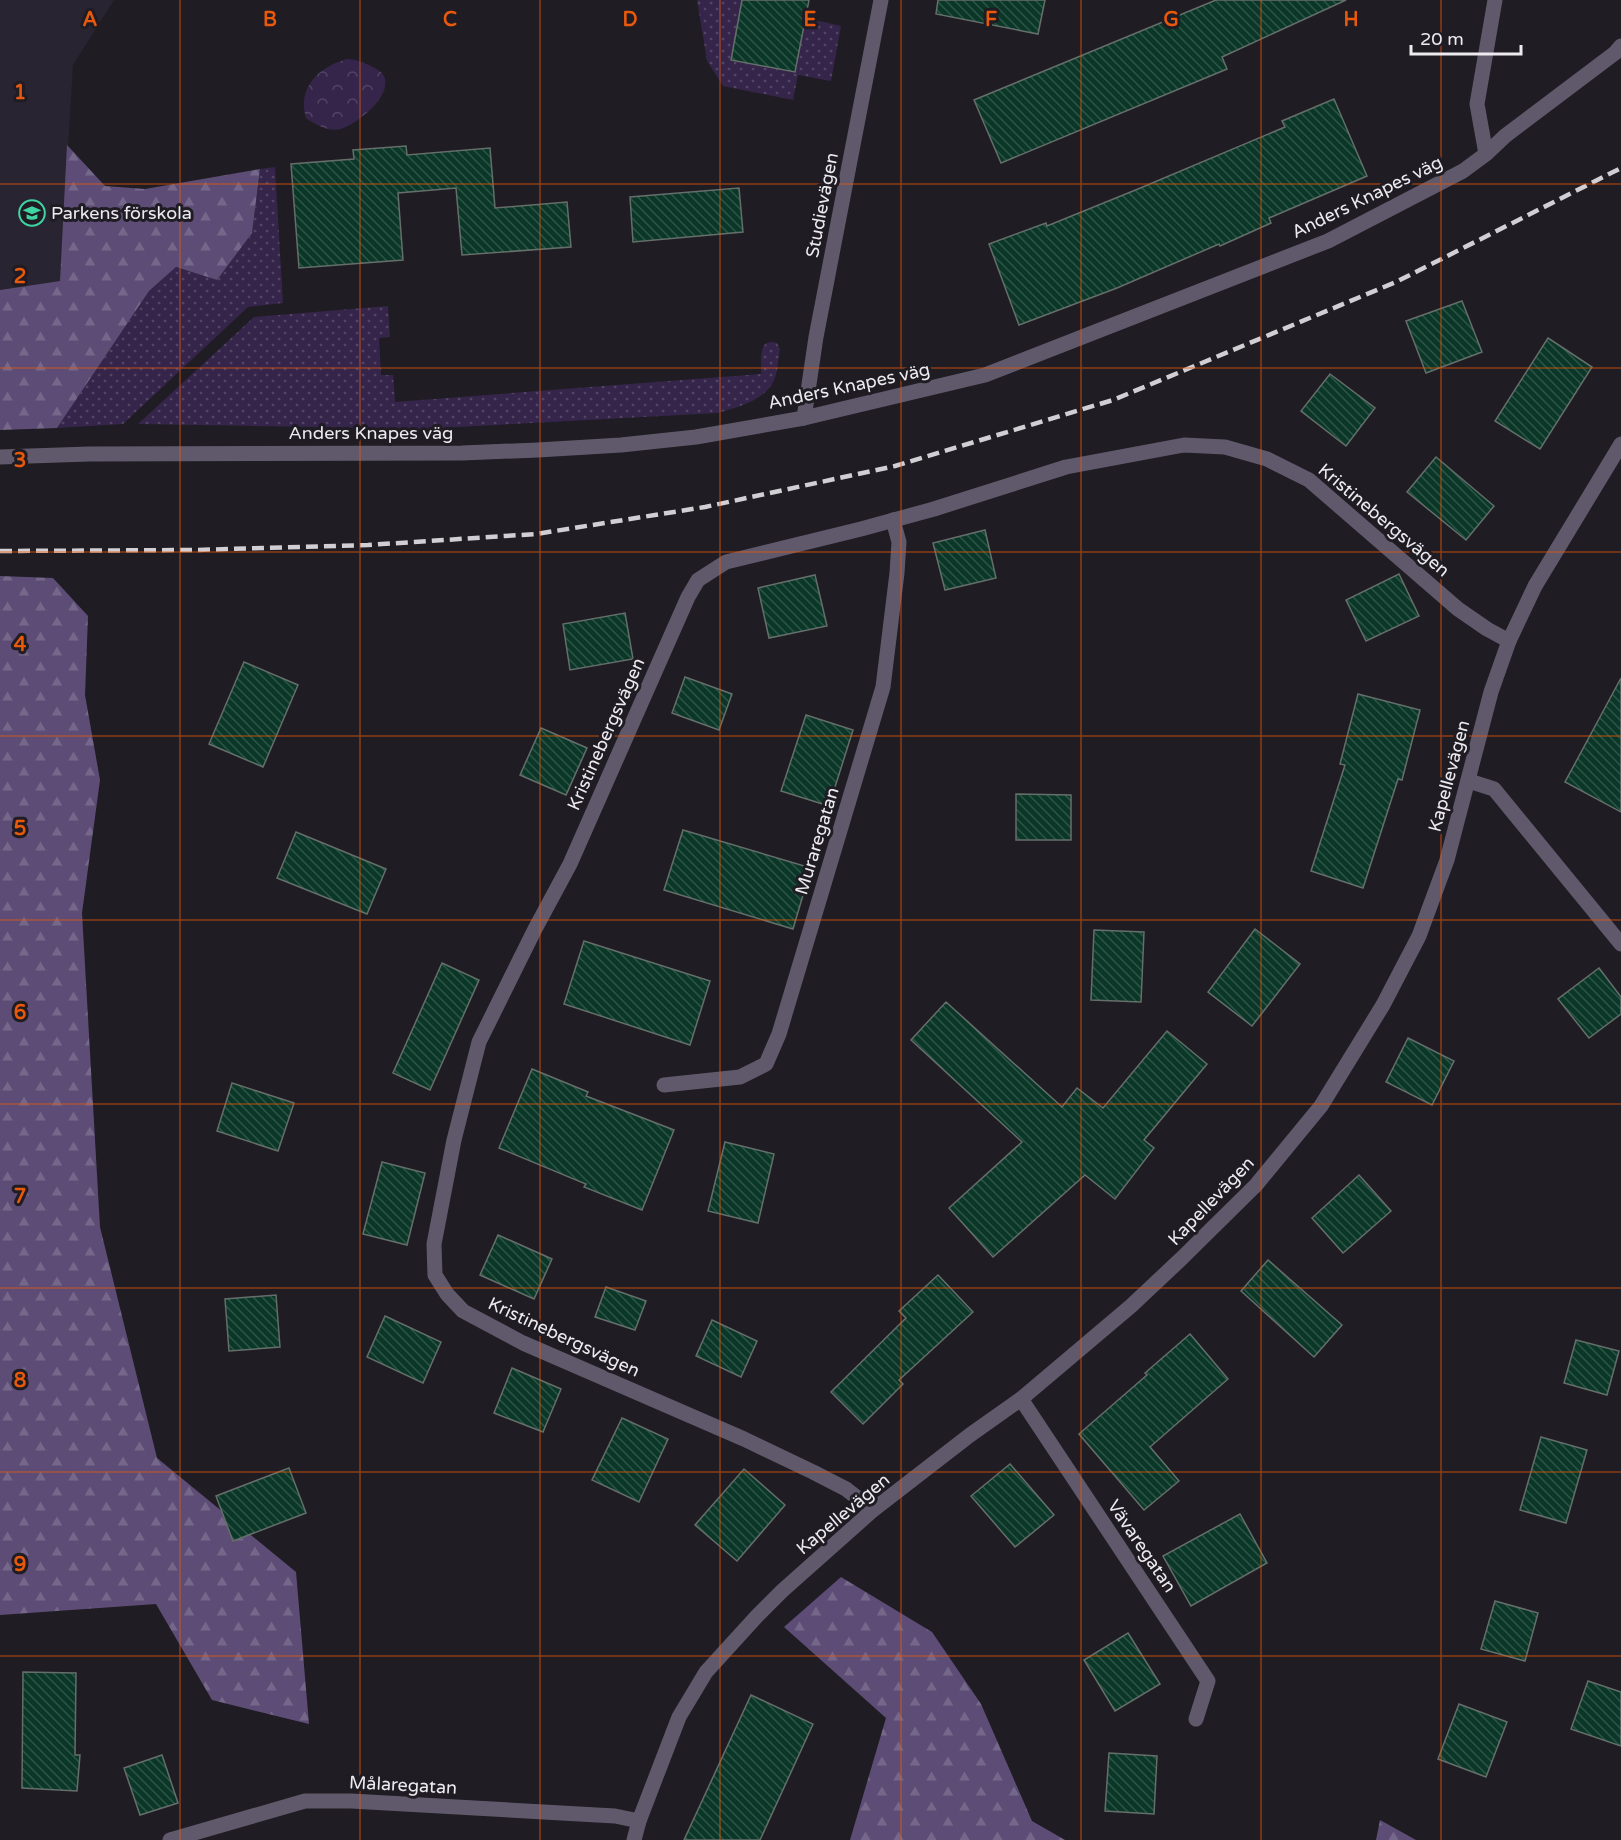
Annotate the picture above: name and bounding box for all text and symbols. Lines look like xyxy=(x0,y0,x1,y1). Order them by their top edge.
text: A xyxy=(83,8,98,32)
text: B xyxy=(263,8,277,32)
text: C xyxy=(443,8,457,32)
text: D xyxy=(622,8,638,32)
text: E xyxy=(804,8,817,32)
text: F xyxy=(985,8,997,32)
text: G xyxy=(1163,8,1179,32)
text: H xyxy=(1343,8,1359,32)
scale bar xyxy=(1411,18,1520,56)
text: 20 m xyxy=(1420,28,1464,50)
text: 1 xyxy=(14,81,26,105)
street label: Studievägen xyxy=(801,151,843,259)
street label: Anders Knapes väg xyxy=(1288,151,1446,243)
school or university icon: Parkens förskola xyxy=(17,198,47,228)
place label: Parkens förskola xyxy=(51,202,192,224)
text: 2 xyxy=(14,265,26,289)
street label: Anders Knapes väg xyxy=(766,358,932,414)
street label: Anders Knapes väg xyxy=(289,422,453,444)
text: 3 xyxy=(14,449,26,473)
street label: Kristinebergsvägen xyxy=(1314,459,1454,581)
text: 4 xyxy=(14,633,27,657)
street label: Kristinebergsvägen xyxy=(562,654,650,814)
street label: Kapellevägen xyxy=(1424,718,1474,834)
street label: Muraregatan xyxy=(790,785,844,897)
text: 5 xyxy=(14,817,26,841)
text: 6 xyxy=(14,1001,26,1025)
street label: Kapellevägen xyxy=(1163,1152,1259,1250)
text: 7 xyxy=(14,1185,26,1209)
street label: Kristinebergsvägen xyxy=(485,1292,643,1382)
text: 8 xyxy=(14,1369,26,1393)
street label: Kapellevägen xyxy=(792,1469,894,1559)
street label: Vävaregatan xyxy=(1103,1495,1181,1597)
text: 9 xyxy=(14,1553,26,1577)
street label: Målaregatan xyxy=(348,1771,458,1799)

